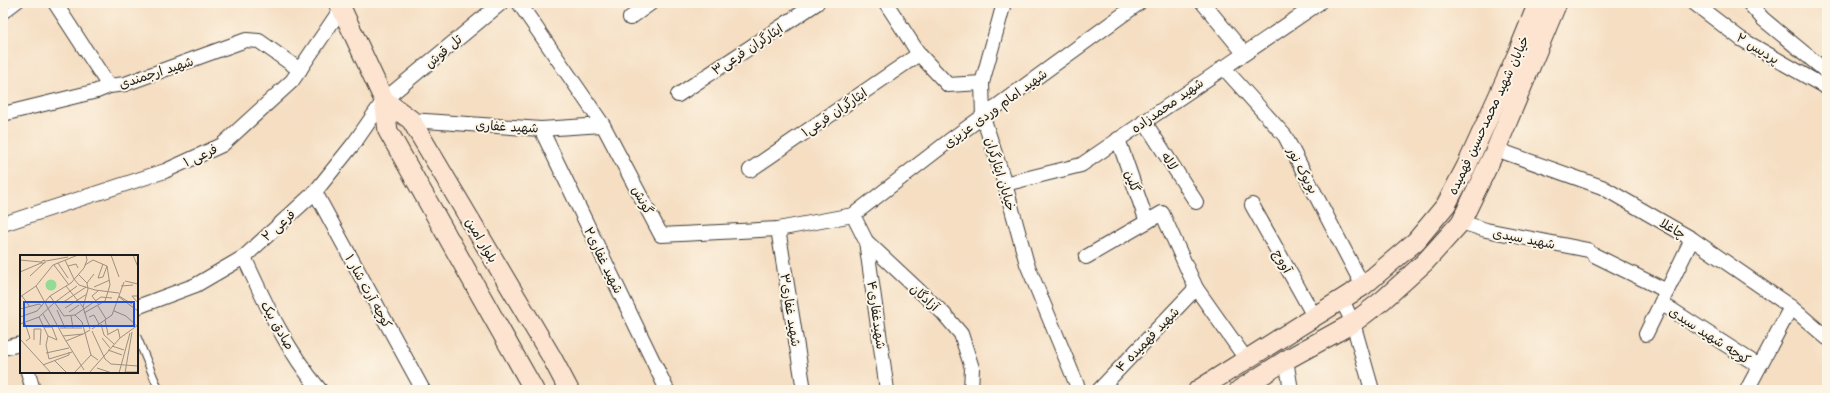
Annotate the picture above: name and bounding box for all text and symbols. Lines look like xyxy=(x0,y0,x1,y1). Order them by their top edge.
street label: ایثارگران فرعی۳ xyxy=(707,18,787,80)
street label: پردیس ۲ xyxy=(1733,27,1784,68)
street label: تل قوش xyxy=(420,29,466,72)
street label: خیابان شهید محمدحسین فهمیده xyxy=(1442,32,1533,198)
street label: شهید ارجمندی xyxy=(116,51,196,93)
street label: شهید امام وردی عزیزی xyxy=(939,63,1052,153)
street label: شهید محمدزاده xyxy=(1127,72,1207,137)
street label: ایثارگران فرعی۱ xyxy=(797,83,871,141)
street label: شهید غفاری xyxy=(475,114,539,137)
street label: خیابان ایثارگران xyxy=(981,135,1022,213)
street label: فرعی ۱ xyxy=(180,138,220,172)
street label: بویوک نور xyxy=(1283,142,1324,197)
street label: لاله xyxy=(1157,148,1183,174)
street label: گلین xyxy=(1121,167,1146,195)
street label: گونش xyxy=(628,182,659,218)
street label: فرعی ۲ xyxy=(256,204,300,246)
street label: چاغلا xyxy=(1657,212,1690,243)
street label: بلوار امین xyxy=(462,214,503,266)
street label: شهید سیدی xyxy=(1491,222,1557,253)
street label: شهید غفاری۲ xyxy=(580,223,629,296)
street label: آووج xyxy=(1268,245,1298,277)
street label: کوچه آرت شار ۱ xyxy=(341,250,398,332)
inset map xyxy=(20,255,138,373)
street label: شهید غفاری۳ xyxy=(776,272,807,348)
street label: آزادگان xyxy=(907,278,945,315)
street label: شهیدغفاری۴ xyxy=(863,280,892,350)
street label: صادق بیک xyxy=(257,297,300,353)
street label: کوچه شهید سیدی xyxy=(1666,301,1755,368)
street label: شهید فهمیده ۴ xyxy=(1111,302,1183,376)

